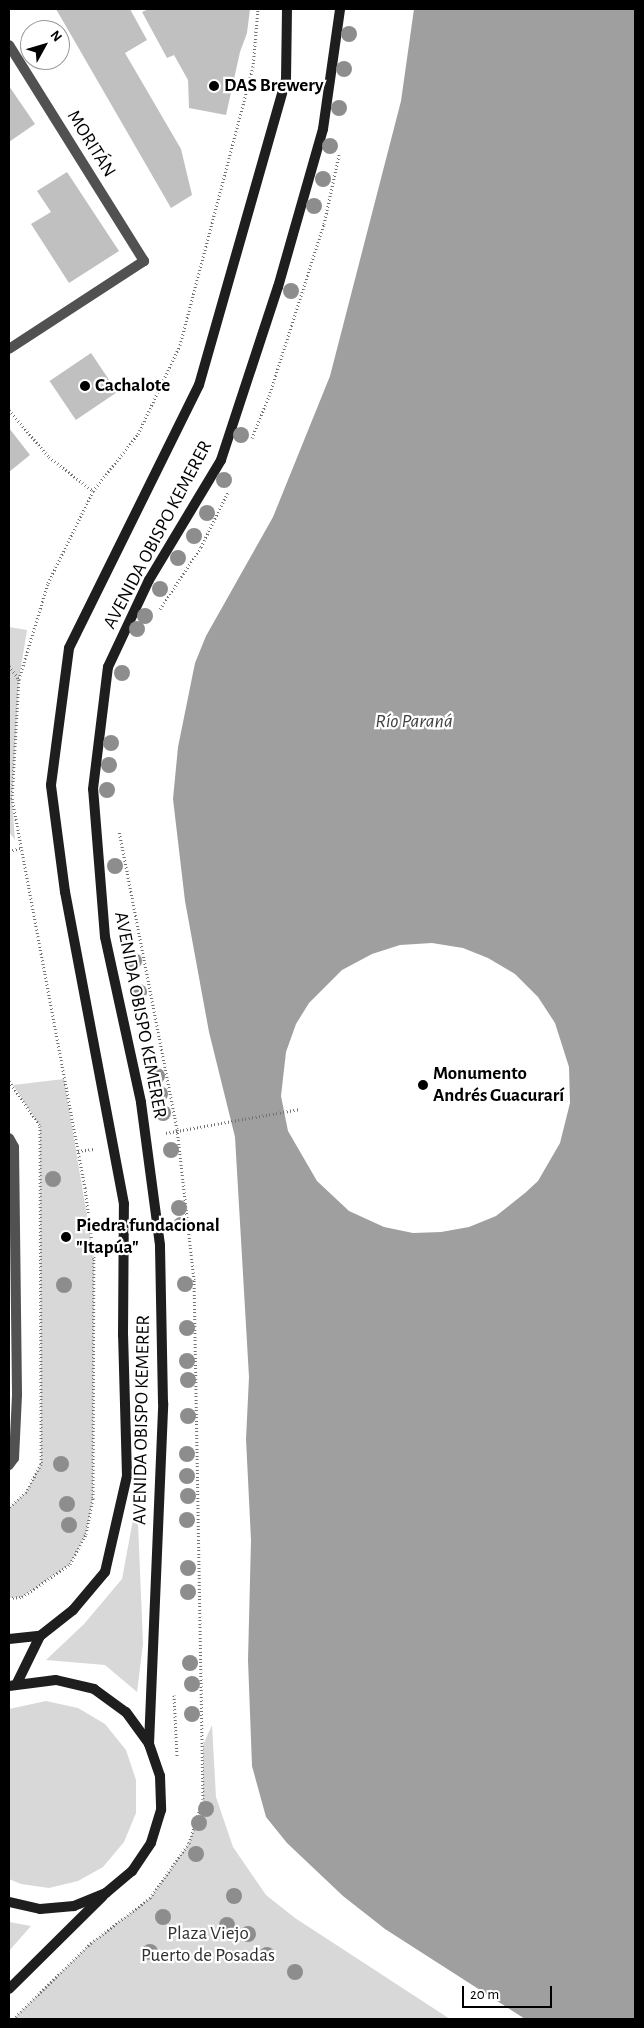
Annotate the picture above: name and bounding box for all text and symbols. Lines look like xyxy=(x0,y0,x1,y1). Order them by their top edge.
north arrow xyxy=(20,20,70,70)
text: N xyxy=(47,28,64,44)
place label: DAS Brewery xyxy=(224,75,324,97)
marker: DAS Brewery xyxy=(208,80,220,92)
street label: MORITÁN xyxy=(62,106,120,182)
place label: Cachalote xyxy=(95,375,170,397)
marker: Cachalote xyxy=(79,380,91,392)
street label: AVENIDA OBISPO KEMERER xyxy=(99,437,217,633)
water label: Río Paraná xyxy=(375,709,453,733)
street label: AVENIDA OBISPO KEMERER xyxy=(109,910,171,1120)
place label: Monumento Andrés Guacurarí xyxy=(433,1063,564,1107)
marker: Monumento Andrés Guacurarí xyxy=(417,1079,429,1091)
place label: Piedra fundacional "Itapúa" xyxy=(76,1215,220,1259)
marker: Piedra fundacional "Itapúa" xyxy=(60,1231,72,1243)
street label: AVENIDA OBISPO KEMERER xyxy=(129,1315,155,1525)
park label: Plaza Viejo Puerto de Posadas xyxy=(141,1923,275,1967)
scale bar xyxy=(464,1976,554,2008)
text: 20 m xyxy=(470,1987,499,2002)

